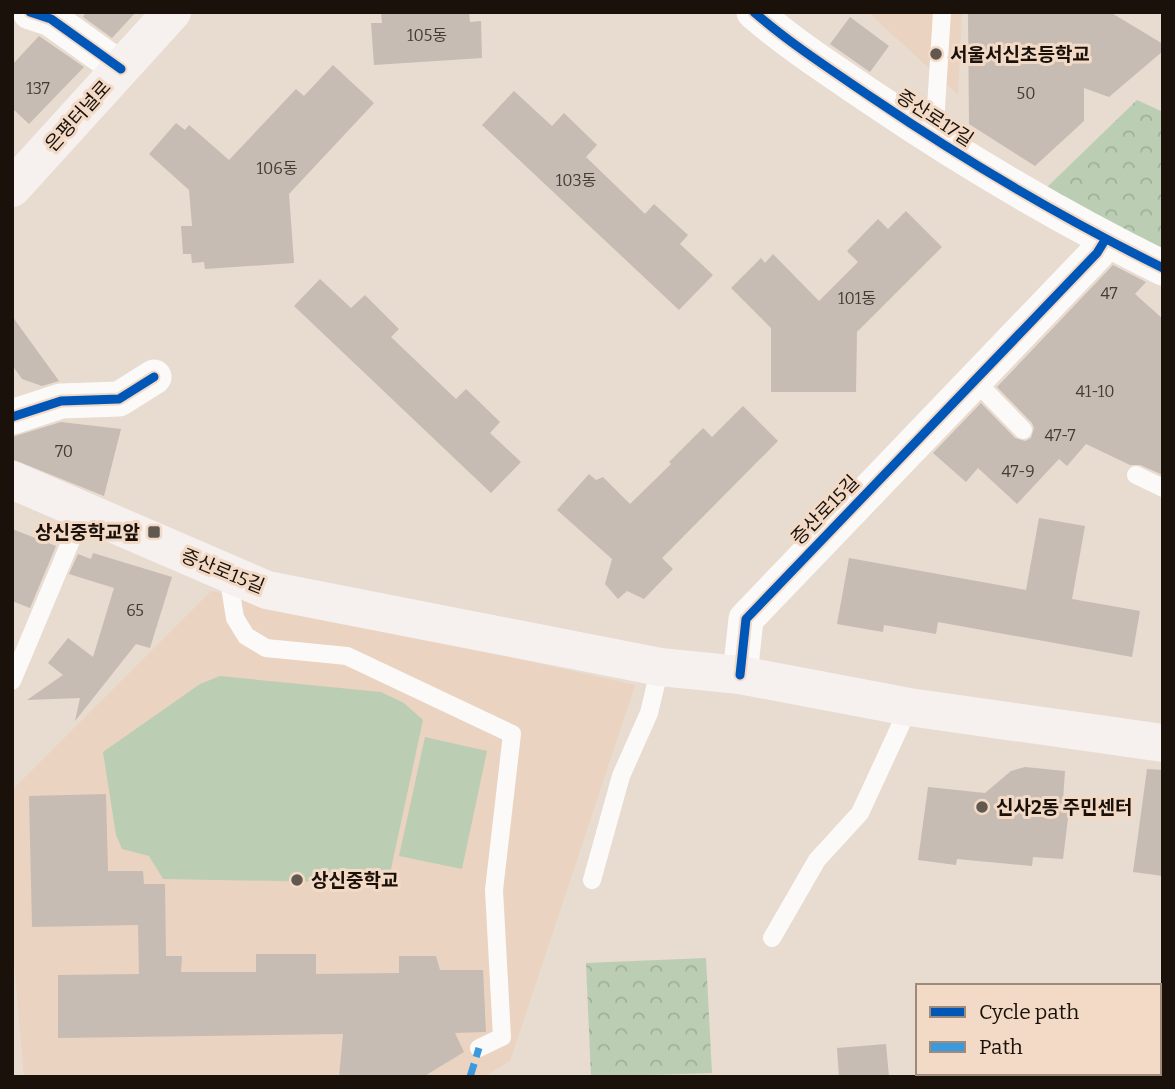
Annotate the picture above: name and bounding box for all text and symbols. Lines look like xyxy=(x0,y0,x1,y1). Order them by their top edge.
house number: 105동 xyxy=(407,26,447,45)
place label: 서울서신초등학교 xyxy=(950,43,1090,66)
marker: 서울서신초등학교 xyxy=(928,46,944,62)
street label: 은평터널로 xyxy=(40,76,116,156)
house number: 137 xyxy=(26,79,50,98)
house number: 50 xyxy=(1017,84,1035,103)
street label: 증산로17길 xyxy=(892,85,978,151)
house number: 106동 xyxy=(257,159,298,178)
house number: 103동 xyxy=(556,171,597,190)
house number: 47 xyxy=(1100,284,1118,303)
house number: 101동 xyxy=(838,289,876,308)
house number: 41-10 xyxy=(1075,382,1115,401)
house number: 47-7 xyxy=(1044,426,1076,445)
house number: 70 xyxy=(55,442,73,461)
house number: 47-9 xyxy=(1001,462,1035,481)
street label: 증산로15길 xyxy=(786,470,864,550)
place label: 상신중학교앞 xyxy=(35,521,140,544)
marker: 상신중학교앞 xyxy=(146,524,162,540)
street label: 증산로15길 xyxy=(178,544,268,598)
house number: 65 xyxy=(126,601,144,620)
place label: 신사2동 주민센터 xyxy=(996,796,1132,819)
marker: 신사2동 주민센터 xyxy=(974,799,990,815)
place label: 상신중학교 xyxy=(311,869,398,892)
marker: 상신중학교 xyxy=(289,872,305,888)
legend xyxy=(916,984,1161,1075)
text: Cycle path xyxy=(979,999,1079,1025)
text: Path xyxy=(979,1034,1023,1060)

